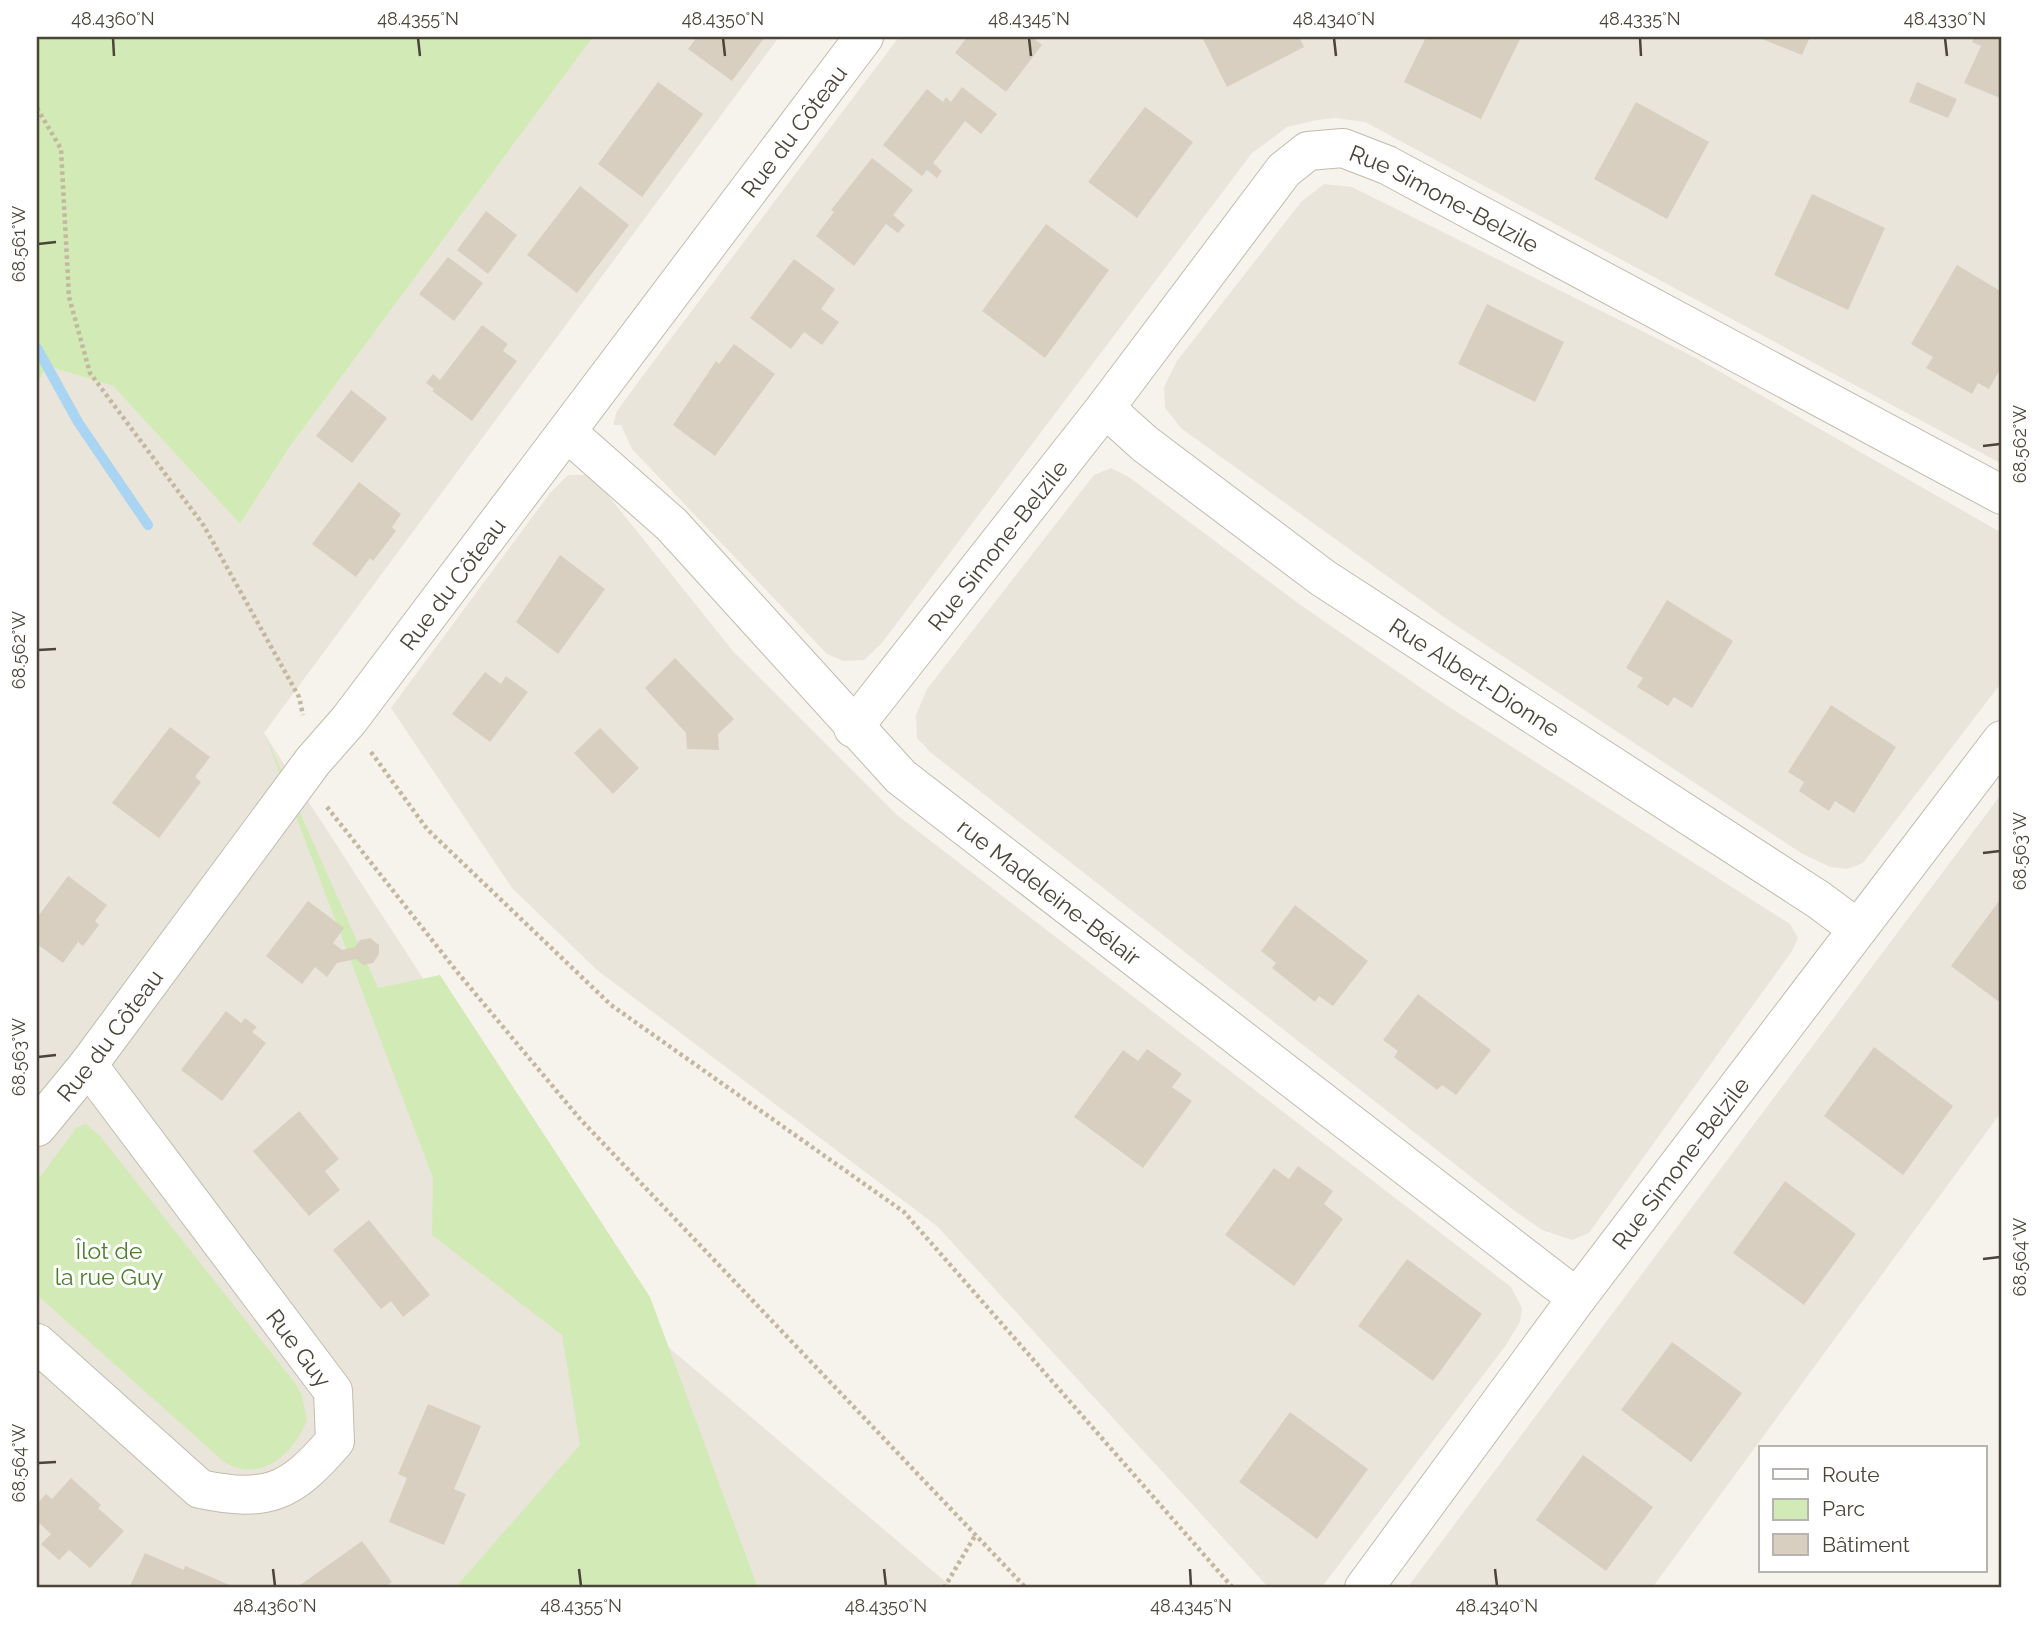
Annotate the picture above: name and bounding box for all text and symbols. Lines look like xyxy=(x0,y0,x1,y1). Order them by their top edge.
text: 48.4360°N xyxy=(71,8,155,29)
text: 48.4355°N xyxy=(377,8,459,29)
text: 48.4350°N xyxy=(682,8,764,29)
text: 48.4345°N xyxy=(988,8,1070,29)
text: 48.4340°N xyxy=(1293,8,1375,29)
text: 48.4335°N xyxy=(1599,8,1681,29)
text: 48.4330°N xyxy=(1904,8,1986,29)
street label: Rue du Côteau xyxy=(735,59,852,202)
street label: Rue Simone-Belzile xyxy=(1346,138,1544,258)
text: 68.561°W xyxy=(8,206,29,282)
text: 68.562°W xyxy=(2009,405,2030,483)
street label: Rue Simone-Belzile xyxy=(922,454,1073,636)
street label: Rue du Côteau xyxy=(393,512,510,655)
text: 68.562°W xyxy=(8,611,29,689)
street label: Rue Albert-Dionne xyxy=(1385,612,1565,742)
text: 68.563°W xyxy=(2009,812,2030,890)
street label: rue Madeleine-Bélair xyxy=(953,813,1146,971)
street label: Rue du Côteau xyxy=(51,964,168,1106)
text: 68.563°W xyxy=(8,1018,29,1096)
street label: Rue Simone-Belzile xyxy=(1606,1071,1754,1254)
text: 68.564°W xyxy=(2009,1217,2030,1296)
park label: Îlot de la rue Guy xyxy=(55,1237,163,1290)
street label: Rue Guy xyxy=(261,1304,337,1392)
text: 68.564°W xyxy=(8,1423,29,1502)
legend xyxy=(1759,1446,1986,1572)
text: Route xyxy=(1822,1462,1880,1487)
text: Parc xyxy=(1822,1496,1865,1521)
text: Bâtiment xyxy=(1822,1532,1910,1557)
text: 48.4360°N xyxy=(233,1595,317,1616)
text: 48.4355°N xyxy=(540,1595,622,1616)
text: 48.4350°N xyxy=(845,1595,927,1616)
text: 48.4345°N xyxy=(1150,1595,1232,1616)
text: 48.4340°N xyxy=(1456,1595,1538,1616)

